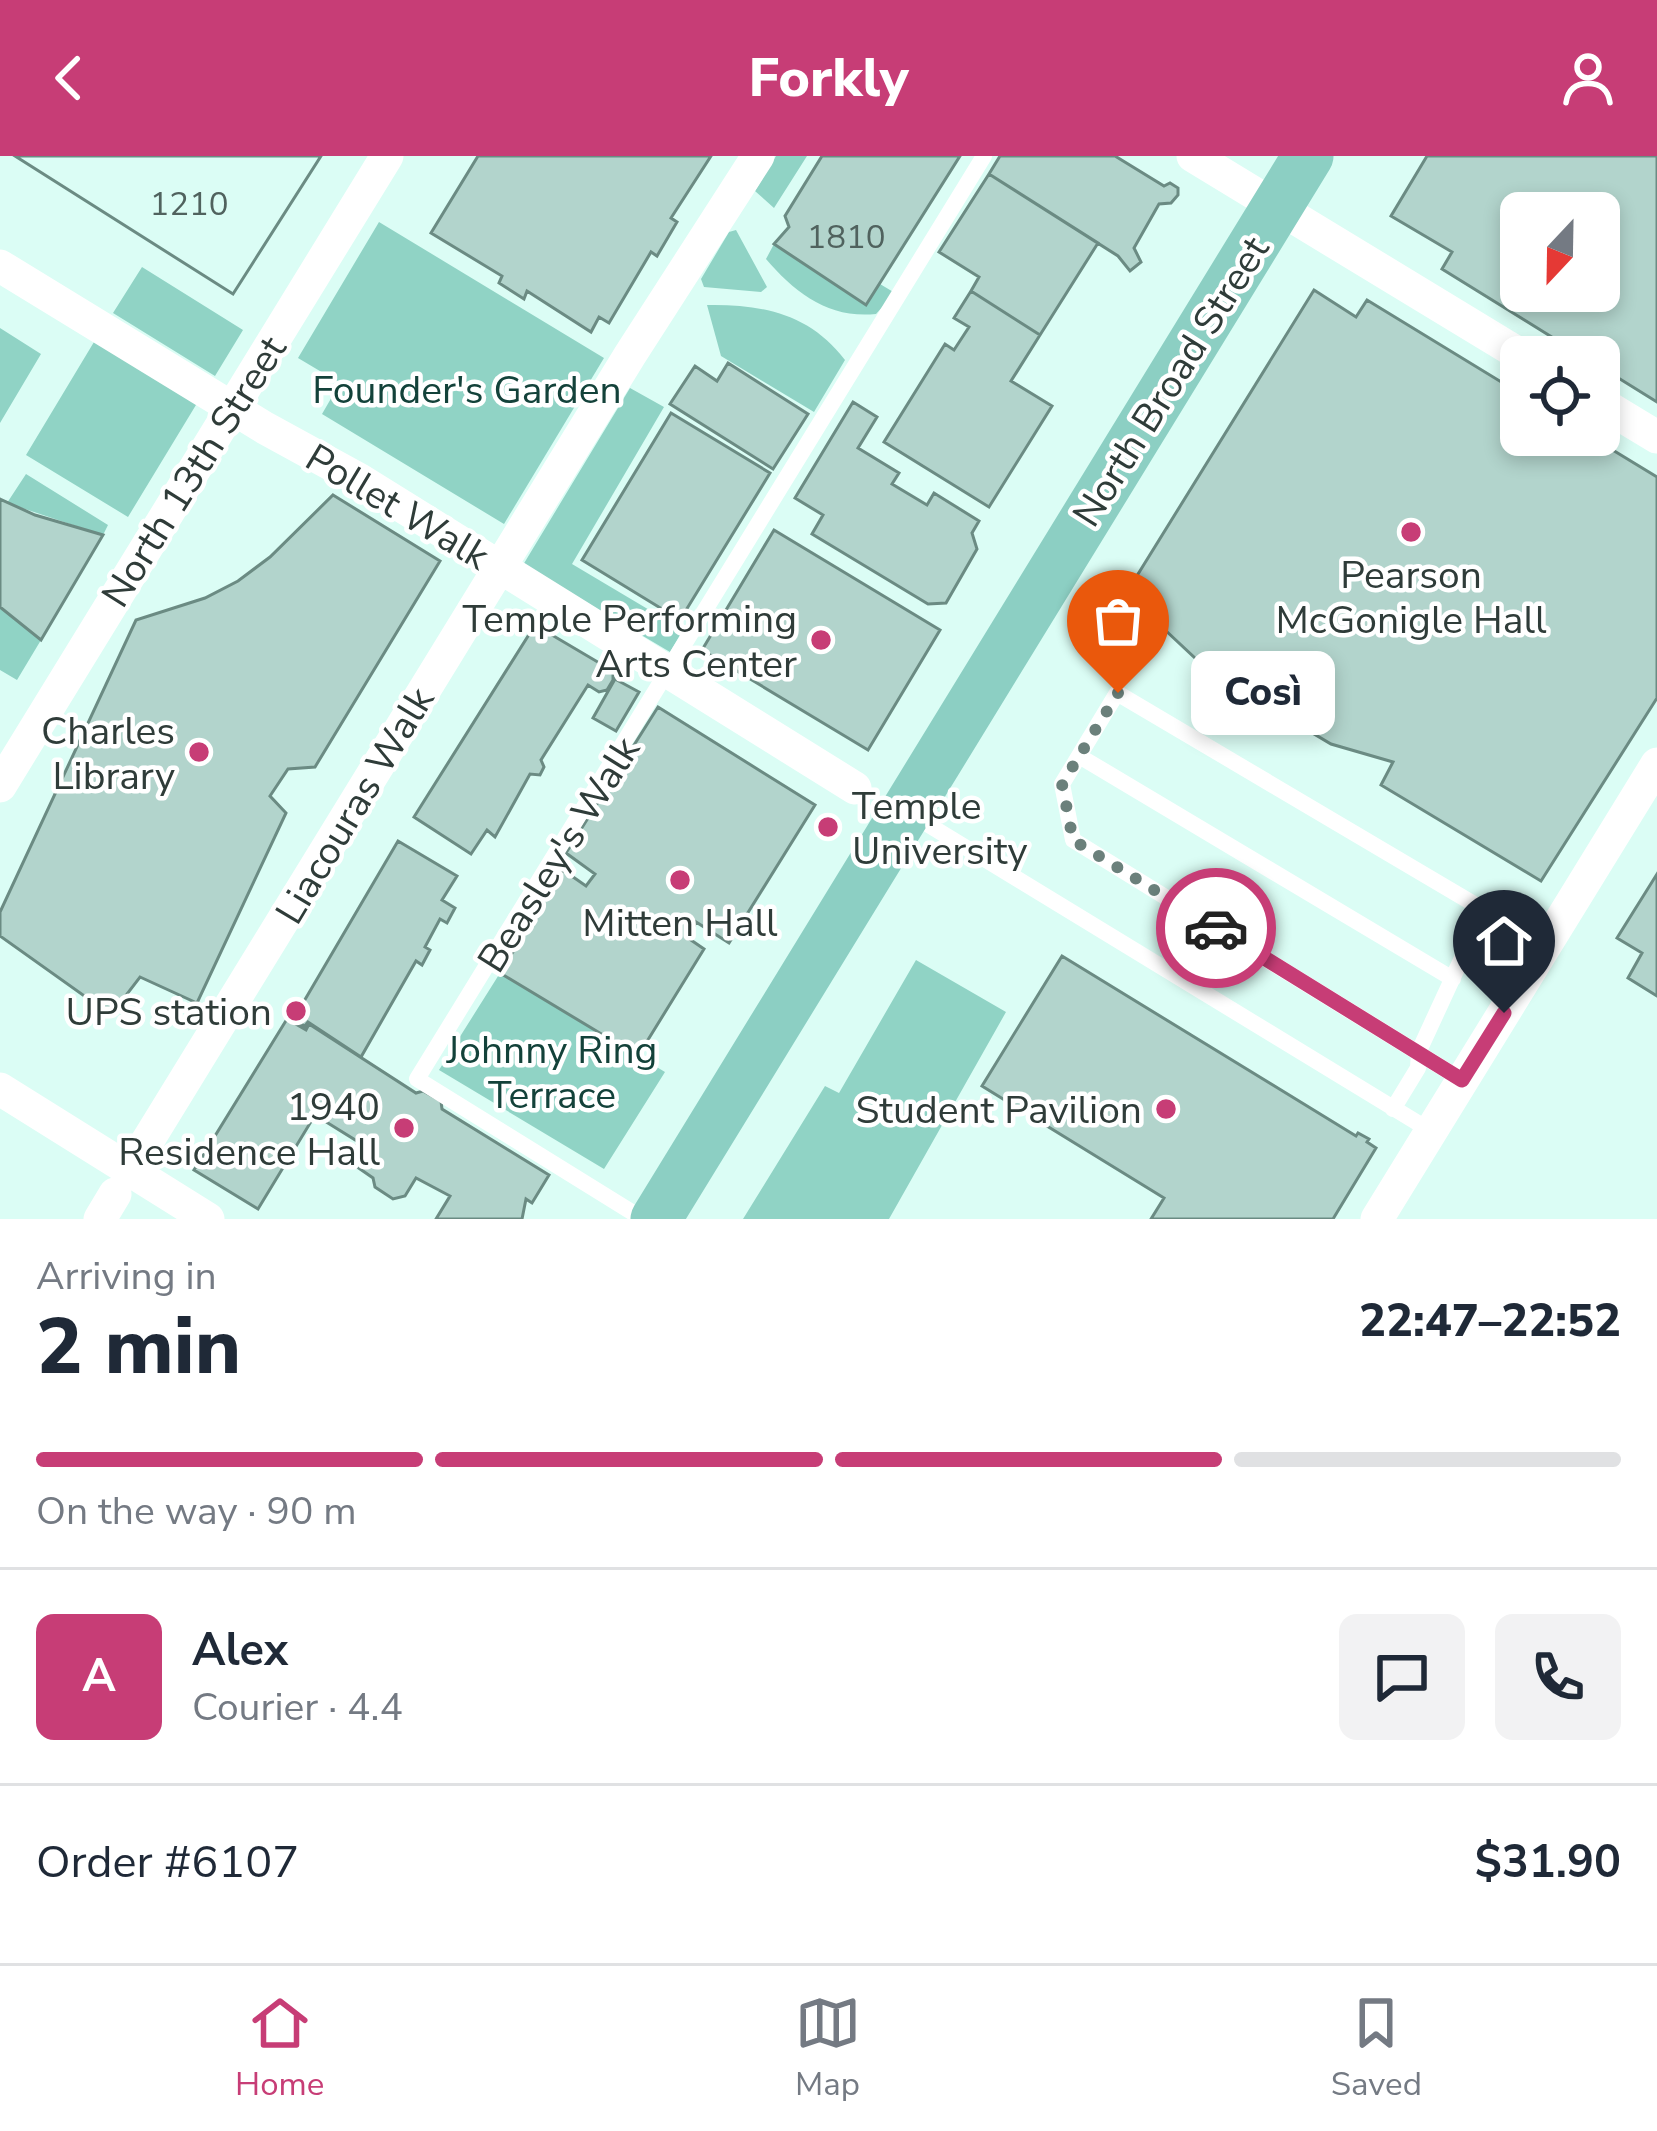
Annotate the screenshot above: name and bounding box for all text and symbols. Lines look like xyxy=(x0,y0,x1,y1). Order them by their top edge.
text: Forkly xyxy=(748,41,909,115)
icon: back xyxy=(36,45,102,111)
icon: person xyxy=(1555,45,1621,111)
house number: 1210 xyxy=(149,182,229,227)
north arrow xyxy=(1500,192,1620,312)
map controls xyxy=(1500,192,1620,456)
house number: 1810 xyxy=(806,215,886,260)
street label: North Broad Street xyxy=(1061,226,1282,537)
street label: North 13th Street xyxy=(90,326,299,617)
button: locate xyxy=(1500,336,1620,456)
park label: Founder's Garden xyxy=(312,364,622,417)
street label: Pollet Walk xyxy=(296,432,499,583)
marker: Pearson McGonigle Hall xyxy=(1398,519,1424,545)
place label: Pearson McGonigle Hall xyxy=(1275,549,1547,647)
pin xyxy=(1067,570,1169,693)
icon: bag xyxy=(1085,588,1151,654)
place label: Temple Performing Arts Center xyxy=(462,593,797,691)
marker: Temple Performing Arts Center xyxy=(808,627,834,653)
callout: Così xyxy=(1190,651,1334,735)
text: Così xyxy=(1224,666,1302,719)
street label: Liacouras Walk xyxy=(264,677,447,934)
place label: Charles Library xyxy=(41,705,175,803)
street label: Beasley's Walk xyxy=(466,727,653,983)
marker: Charles Library xyxy=(186,739,212,765)
place label: Temple University xyxy=(852,780,1028,878)
marker: Temple University xyxy=(815,814,841,840)
marker: Mitten Hall xyxy=(667,867,693,893)
courier xyxy=(1156,868,1276,988)
pin xyxy=(1453,890,1555,1013)
icon: car xyxy=(1183,895,1249,961)
place label: Mitten Hall xyxy=(582,897,778,950)
icon: home xyxy=(1471,908,1537,974)
place label: UPS station xyxy=(65,986,272,1039)
marker: UPS station xyxy=(283,998,309,1024)
park label: Johnny Ring Terrace xyxy=(446,1024,657,1122)
place label: 1940 Residence Hall xyxy=(118,1081,380,1179)
place label: Student Pavilion xyxy=(855,1084,1142,1137)
marker: Student Pavilion xyxy=(1153,1096,1179,1122)
marker: 1940 Residence Hall xyxy=(391,1115,417,1141)
text: Arriving in xyxy=(36,1250,217,1303)
text: 22:47–22:52 xyxy=(1359,1291,1621,1352)
text: 2 min xyxy=(36,1294,241,1401)
text: On the way · 90 m xyxy=(36,1485,357,1538)
button: chat xyxy=(1339,1614,1465,1740)
button: phone xyxy=(1495,1614,1621,1740)
text: Alex xyxy=(192,1620,288,1681)
text: A xyxy=(82,1646,116,1707)
text: Courier · 4.4 xyxy=(192,1681,403,1734)
text: Order #6107 xyxy=(36,1832,299,1893)
text: $31.90 xyxy=(1475,1832,1621,1893)
tab: Home xyxy=(235,1990,324,2107)
tab: Map xyxy=(795,1990,861,2107)
tab: Saved xyxy=(1331,1990,1422,2107)

